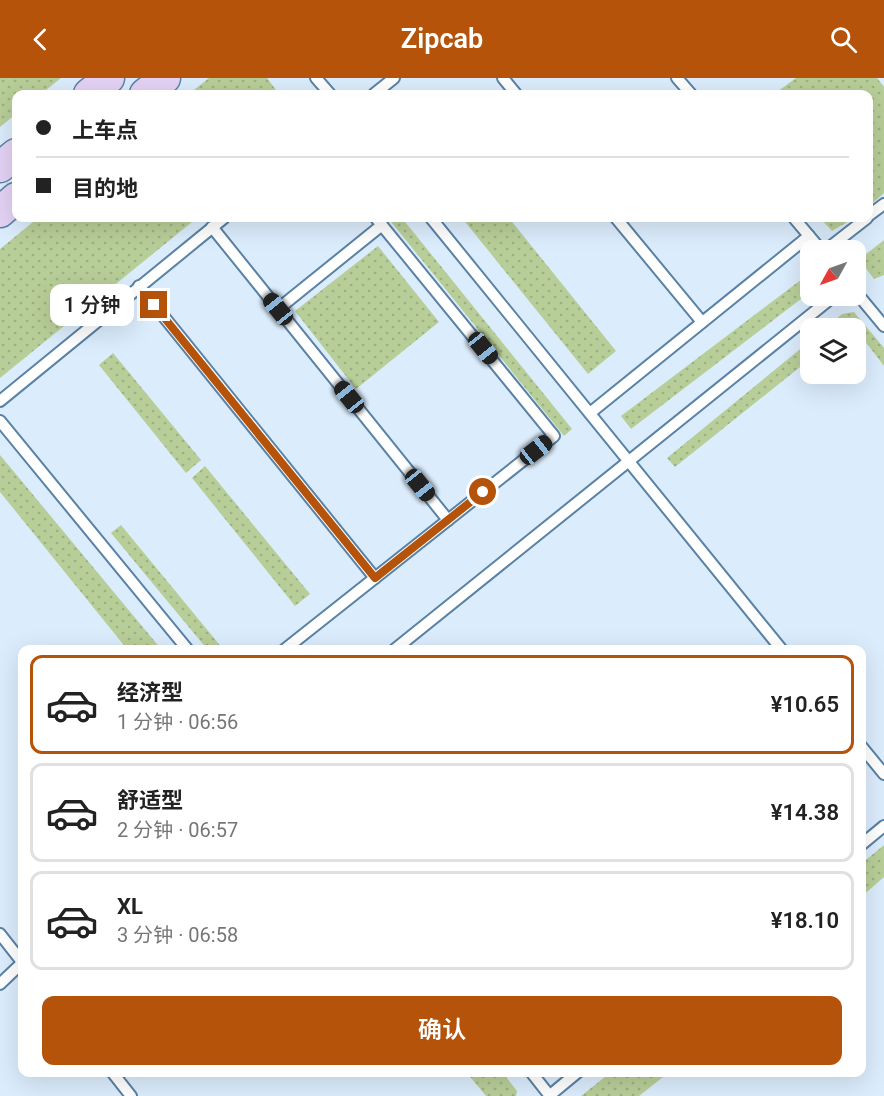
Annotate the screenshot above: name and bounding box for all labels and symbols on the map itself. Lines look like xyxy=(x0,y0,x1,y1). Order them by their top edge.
north arrow xyxy=(800,240,866,306)
callout: 1 分钟 xyxy=(49,284,133,326)
car xyxy=(260,289,296,329)
route end xyxy=(140,291,167,318)
car xyxy=(465,328,501,368)
car xyxy=(331,377,367,417)
car xyxy=(516,432,556,468)
car xyxy=(402,465,438,505)
route start xyxy=(469,478,496,505)

